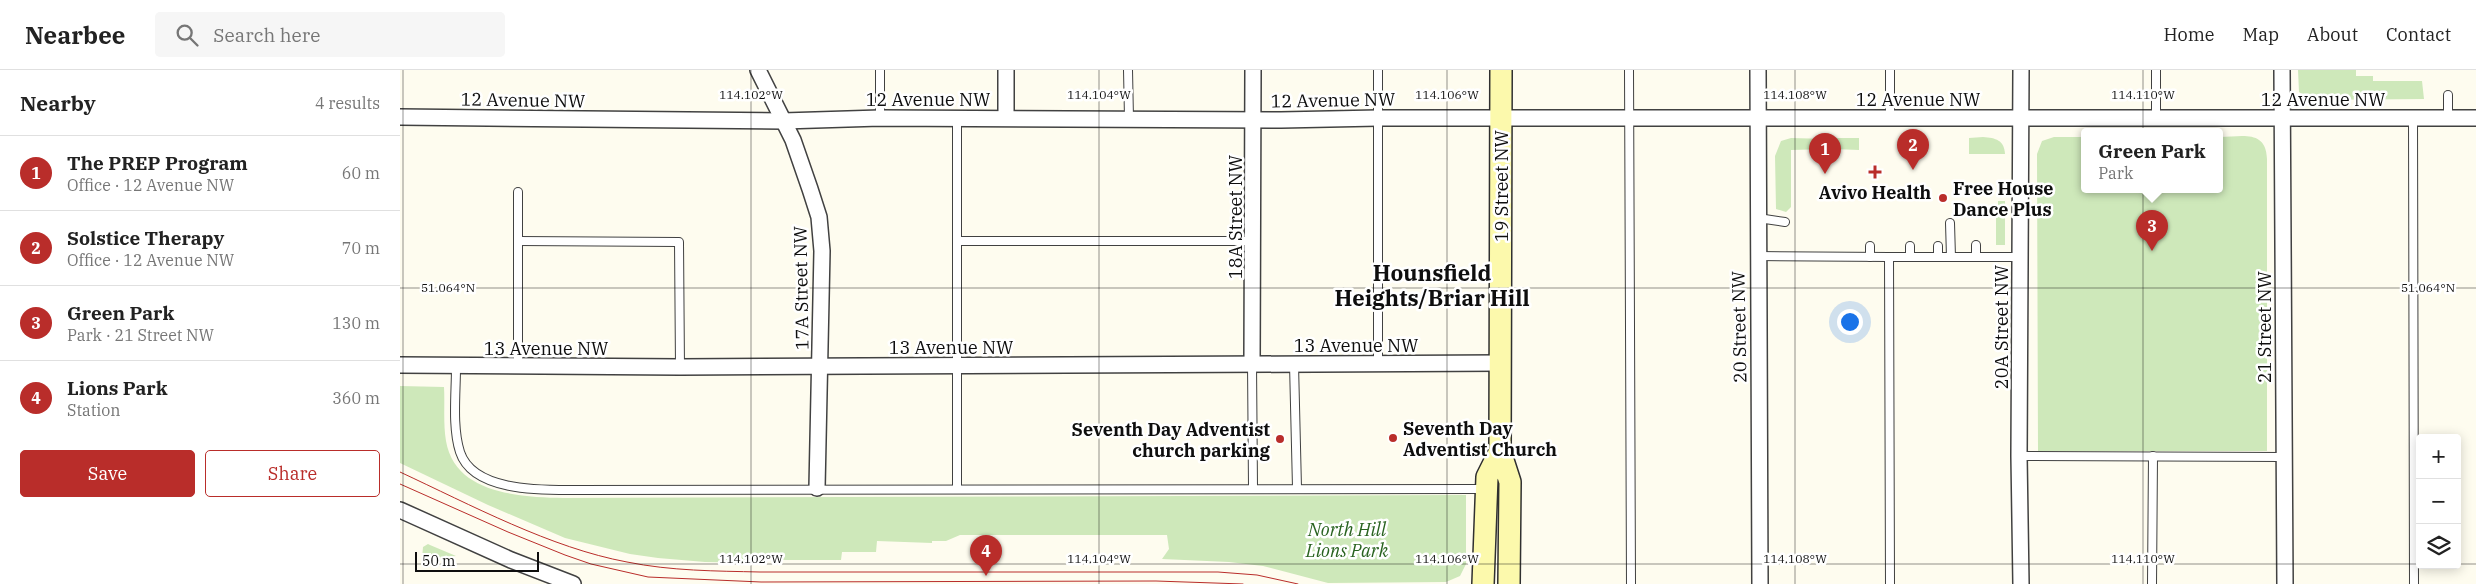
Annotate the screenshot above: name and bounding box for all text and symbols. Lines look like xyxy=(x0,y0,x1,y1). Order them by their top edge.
search box xyxy=(155,12,505,57)
text: Nearbee xyxy=(25,19,125,51)
icon: search xyxy=(173,21,201,49)
text: Search here xyxy=(213,23,320,47)
text: Home xyxy=(2163,23,2215,46)
text: Map xyxy=(2243,23,2279,46)
text: About xyxy=(2307,23,2358,46)
text: Contact xyxy=(2386,23,2451,46)
street label: 12 Avenue NW xyxy=(460,87,586,113)
text: 114.102°W xyxy=(719,87,783,102)
text: 114.104°W xyxy=(1067,87,1131,102)
street label: 12 Avenue NW xyxy=(1270,87,1396,113)
text: 114.106°W xyxy=(1415,87,1479,102)
text: 114.108°W xyxy=(1763,87,1827,102)
text: 114.110°W xyxy=(2111,87,2175,102)
street label: 12 Avenue NW xyxy=(866,88,991,111)
street label: 12 Avenue NW xyxy=(1856,88,1981,111)
street label: 12 Avenue NW xyxy=(2261,88,2386,111)
text: Nearby xyxy=(20,89,96,117)
text: 4 results xyxy=(315,93,380,113)
popup xyxy=(2081,128,2223,193)
street label: 19 Street NW xyxy=(1490,129,1513,242)
pin: 2 xyxy=(1897,129,1929,170)
pin: 1 xyxy=(1809,133,1841,174)
text: Green Park xyxy=(2098,139,2206,163)
text: The PREP Program xyxy=(67,151,248,175)
street label: 18A Street NW xyxy=(1224,154,1247,279)
text: 1 xyxy=(31,163,41,183)
text: 60 m xyxy=(342,163,380,183)
text: Park xyxy=(2098,163,2133,183)
marker: Avivo Health xyxy=(1868,165,1882,179)
text: Office · 12 Avenue NW xyxy=(67,175,234,195)
place label: Free House Dance Plus xyxy=(1953,177,2054,221)
place label: Avivo Health xyxy=(1819,181,1931,204)
marker: Free House Dance Plus xyxy=(1937,192,1949,204)
pin: 3 xyxy=(2136,210,2168,251)
street label: 17A Street NW xyxy=(788,225,814,350)
text: Solstice Therapy xyxy=(67,226,224,250)
text: 2 xyxy=(31,238,41,258)
text: 70 m xyxy=(342,238,380,258)
text: Office · 12 Avenue NW xyxy=(67,250,234,270)
district label: Hounsfield Heights/Briar Hill xyxy=(1334,258,1530,312)
street label: 20A Street NW xyxy=(1990,264,2013,389)
street label: 20 Street NW xyxy=(1727,270,1751,383)
street label: 21 Street NW xyxy=(2253,270,2276,383)
text: 51.064°N xyxy=(421,280,475,295)
text: 51.064°N xyxy=(2401,280,2455,295)
text: Green Park xyxy=(67,301,174,325)
your location xyxy=(1837,309,1863,335)
text: 3 xyxy=(31,313,41,333)
text: 130 m xyxy=(332,313,380,333)
text: Park · 21 Street NW xyxy=(67,325,214,345)
street label: 13 Avenue NW xyxy=(1294,334,1419,357)
street label: 13 Avenue NW xyxy=(889,336,1014,359)
street label: 13 Avenue NW xyxy=(484,337,609,360)
text: Lions Park xyxy=(67,376,168,400)
text: 4 xyxy=(31,388,41,408)
text: 360 m xyxy=(332,388,380,408)
text: Station xyxy=(67,400,121,420)
place label: Seventh Day Adventist Church xyxy=(1403,417,1557,461)
place label: Seventh Day Adventist church parking xyxy=(1072,418,1271,462)
marker: Seventh Day Adventist Church xyxy=(1387,432,1399,444)
marker: Seventh Day Adventist church parking xyxy=(1274,433,1286,445)
map controls xyxy=(2416,434,2461,569)
button: + xyxy=(2416,434,2461,479)
button: Save xyxy=(20,450,195,497)
button: Share xyxy=(205,450,380,497)
button: − xyxy=(2416,479,2461,524)
park label: North Hill Lions Park xyxy=(1305,518,1389,562)
button: layers xyxy=(2416,524,2461,569)
pin: 4 xyxy=(970,535,1002,576)
scale bar xyxy=(415,549,539,572)
text: 114.102°W xyxy=(719,551,783,566)
text: 114.104°W xyxy=(1067,551,1131,566)
text: 114.106°W xyxy=(1415,551,1479,566)
text: 114.108°W xyxy=(1763,551,1827,566)
text: 114.110°W xyxy=(2111,551,2175,566)
text: 50 m xyxy=(422,552,455,570)

